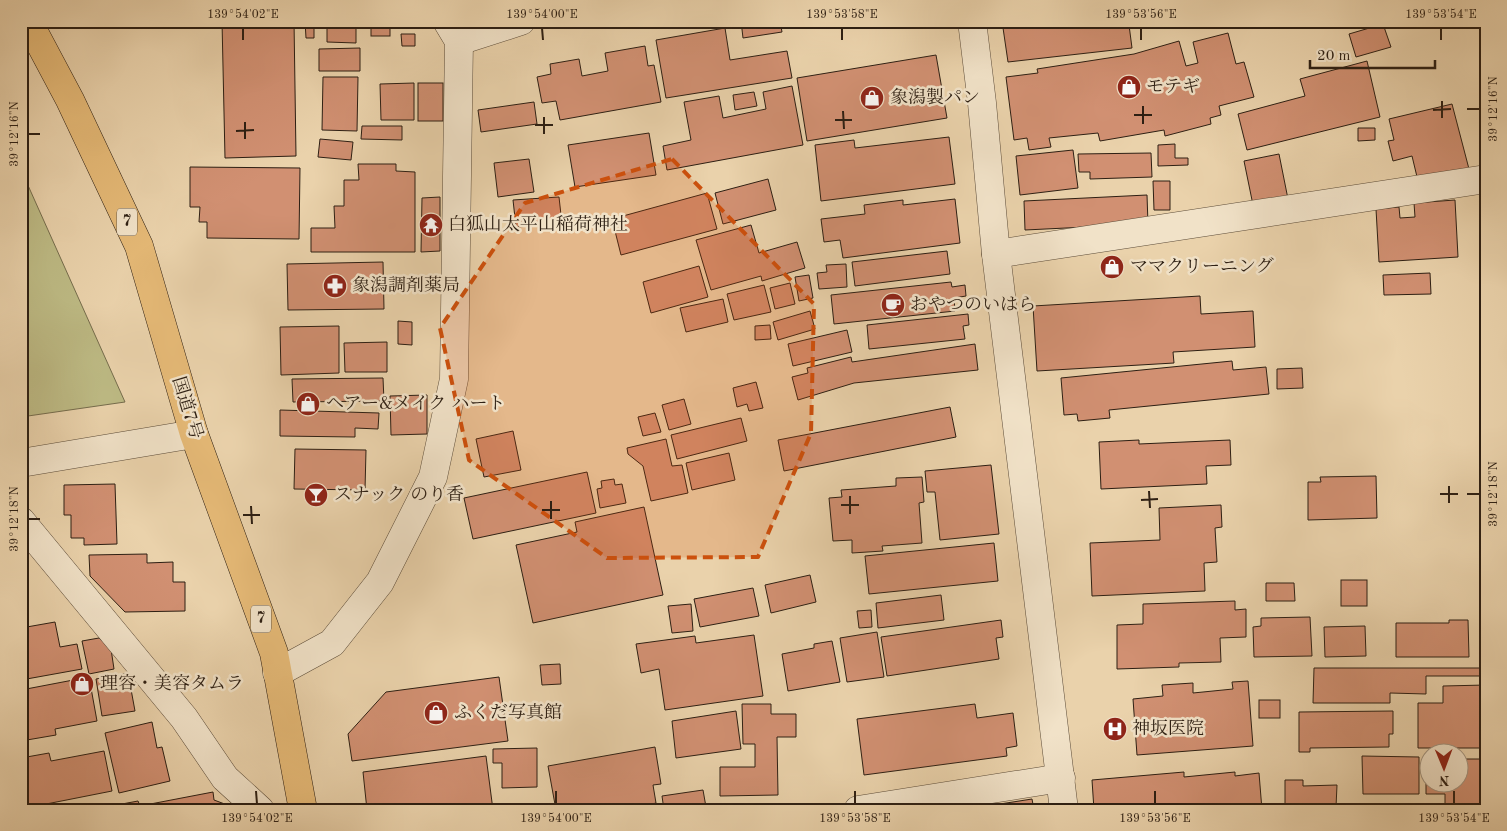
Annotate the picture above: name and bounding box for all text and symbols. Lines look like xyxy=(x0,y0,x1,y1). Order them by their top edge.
text: 139°54'02"E xyxy=(207,8,279,21)
text: 139°54'00"E xyxy=(506,8,578,21)
text: 139°53'58"E xyxy=(806,8,878,21)
text: 139°53'56"E xyxy=(1105,8,1177,21)
text: 139°53'54"E xyxy=(1405,8,1477,21)
scale bar xyxy=(1310,38,1434,70)
text: 20 m xyxy=(1317,49,1351,64)
shop icon: モテギ xyxy=(1116,74,1142,100)
text: 39°12'16"N xyxy=(1488,76,1500,142)
place label: モテギ xyxy=(1146,77,1200,96)
shop icon: 象潟製パン xyxy=(859,85,885,111)
place label: 象潟製パン xyxy=(890,87,980,107)
text: 39°12'16"N xyxy=(9,101,21,167)
road number: 7 xyxy=(117,208,137,236)
temple icon: 白狐山太平山稲荷神社 xyxy=(418,212,444,238)
place label: 白狐山太平山稲荷神社 xyxy=(448,214,628,234)
shop icon: ママクリーニング xyxy=(1099,254,1125,280)
place label: ママクリーニング xyxy=(1130,257,1274,276)
pharmacy icon: 象潟調剤薬局 xyxy=(322,273,348,299)
place label: 象潟調剤薬局 xyxy=(352,275,460,295)
cafe icon: おやつのいはら xyxy=(880,292,906,318)
place label: おやつのいはら xyxy=(910,295,1036,314)
street label: 国道7号 xyxy=(169,374,207,441)
shop icon: ヘアー&メイク ハート xyxy=(295,391,321,417)
place label: ヘアー&メイク ハート xyxy=(326,395,505,413)
text: 39°12'18"N xyxy=(1488,461,1500,527)
bar icon: スナック のり香 xyxy=(303,482,329,508)
place label: スナック のり香 xyxy=(334,485,464,504)
text: 39°12'18"N xyxy=(9,486,21,552)
road number: 7 xyxy=(251,606,271,632)
shop icon: 理容・美容タムラ xyxy=(69,671,95,697)
place label: 理容・美容タムラ xyxy=(100,673,244,693)
shop icon: ふくだ写真館 xyxy=(423,700,449,726)
place label: ふくだ写真館 xyxy=(454,702,562,722)
hospital icon: 神坂医院 xyxy=(1102,716,1128,742)
place label: 神坂医院 xyxy=(1132,718,1204,738)
north arrow xyxy=(1420,744,1470,794)
text: N xyxy=(1438,773,1450,787)
text: 139°54'02"E xyxy=(221,812,293,825)
text: 139°54'00"E xyxy=(520,812,592,825)
text: 139°53'58"E xyxy=(819,812,891,825)
text: 139°53'56"E xyxy=(1119,812,1191,825)
text: 139°53'54"E xyxy=(1418,812,1490,825)

